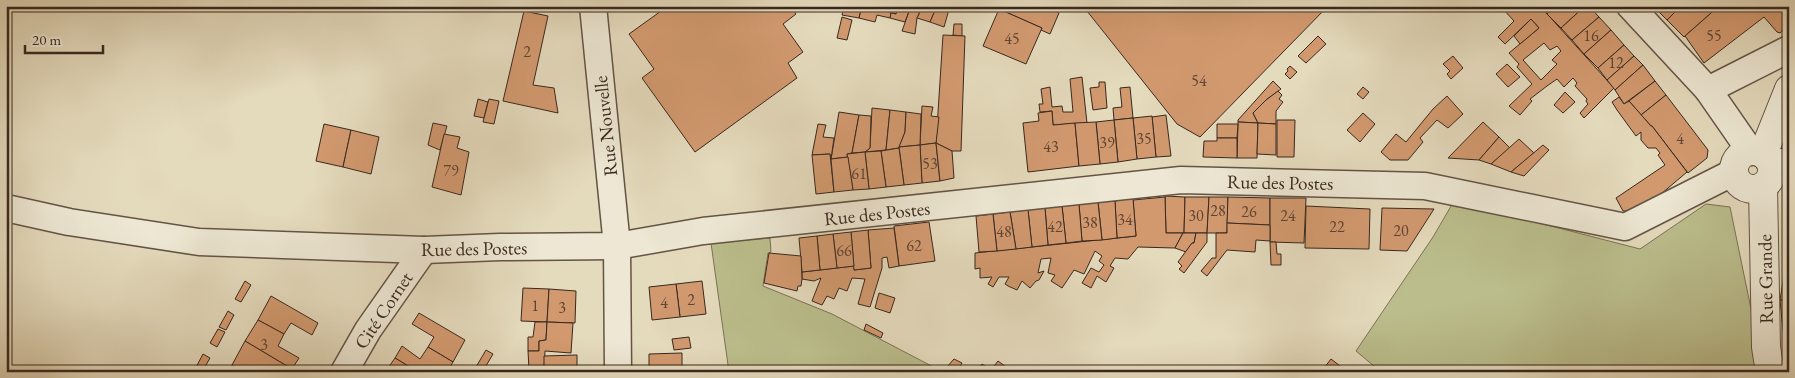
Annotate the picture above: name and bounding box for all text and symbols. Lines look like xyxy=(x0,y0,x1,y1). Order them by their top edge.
scale bar xyxy=(25,22,102,54)
house number: 16 xyxy=(1583,25,1599,46)
house number: 55 xyxy=(1706,25,1722,46)
house number: 45 xyxy=(1004,28,1020,49)
text: 20 m xyxy=(32,30,61,49)
house number: 2 xyxy=(523,41,531,62)
house number: 12 xyxy=(1608,52,1624,73)
house number: 54 xyxy=(1191,70,1207,91)
street label: Rue Nouvelle xyxy=(588,74,623,177)
house number: 35 xyxy=(1136,128,1152,149)
house number: 4 xyxy=(1676,128,1684,149)
house number: 39 xyxy=(1099,132,1115,153)
house number: 43 xyxy=(1043,136,1059,157)
house number: 53 xyxy=(922,153,938,174)
house number: 79 xyxy=(443,160,459,181)
house number: 61 xyxy=(851,163,867,184)
street label: Rue des Postes xyxy=(1227,169,1333,196)
street label: Rue des Postes xyxy=(823,196,931,231)
house number: 28 xyxy=(1210,200,1226,221)
house number: 26 xyxy=(1241,201,1257,222)
house number: 30 xyxy=(1188,205,1204,226)
house number: 24 xyxy=(1280,205,1296,226)
house number: 34 xyxy=(1117,209,1133,230)
house number: 38 xyxy=(1082,212,1098,233)
house number: 42 xyxy=(1047,216,1063,237)
house number: 22 xyxy=(1329,216,1345,237)
house number: 20 xyxy=(1393,220,1409,241)
house number: 48 xyxy=(996,221,1012,242)
street label: Rue Grande xyxy=(1752,234,1779,324)
street label: Rue des Postes xyxy=(421,235,527,262)
house number: 62 xyxy=(906,235,922,256)
house number: 66 xyxy=(836,240,852,261)
street label: Cité Cornet xyxy=(348,267,418,354)
house number: 2 xyxy=(687,289,695,310)
house number: 4 xyxy=(660,292,668,313)
house number: 1 xyxy=(531,295,539,316)
house number: 3 xyxy=(558,297,566,318)
house number: 3 xyxy=(260,334,268,355)

